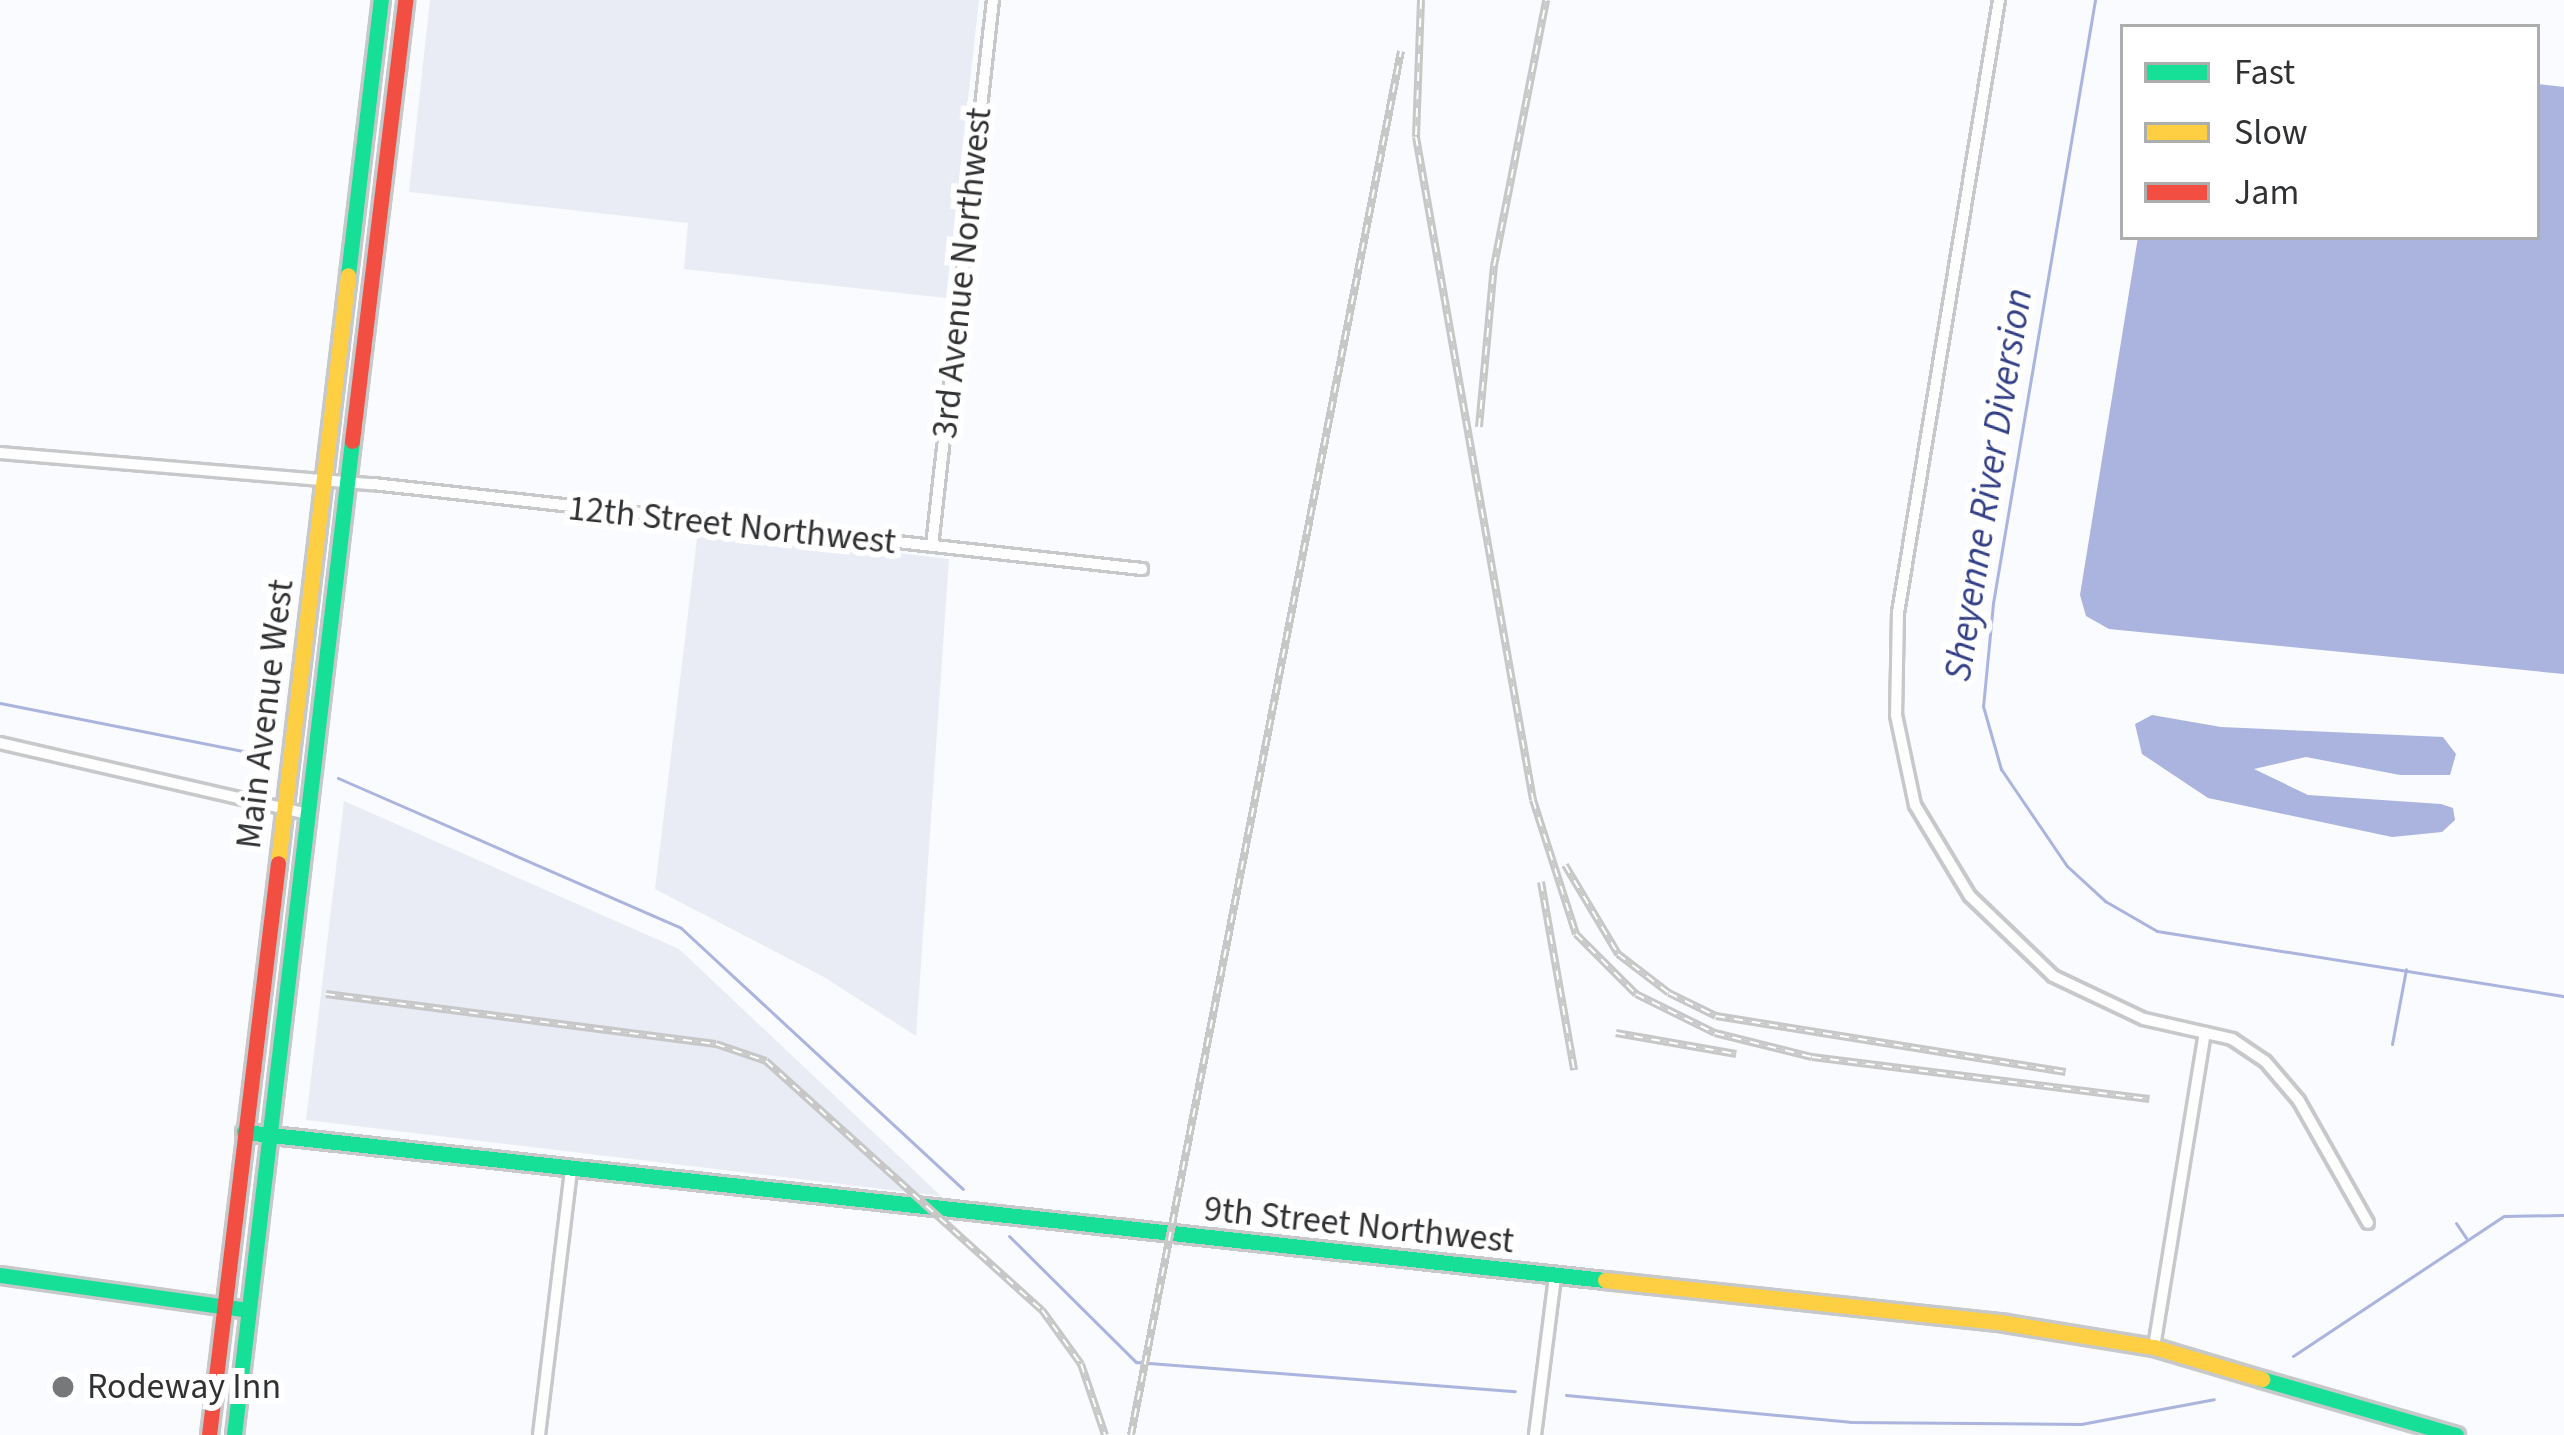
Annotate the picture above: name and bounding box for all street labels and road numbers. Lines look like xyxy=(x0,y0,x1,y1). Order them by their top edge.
street label: 3rd Avenue Northwest xyxy=(923,105,1001,441)
street label: 12th Street Northwest xyxy=(566,486,898,564)
street label: Main Avenue West xyxy=(227,577,303,851)
street label: 9th Street Northwest xyxy=(1202,1187,1516,1263)

